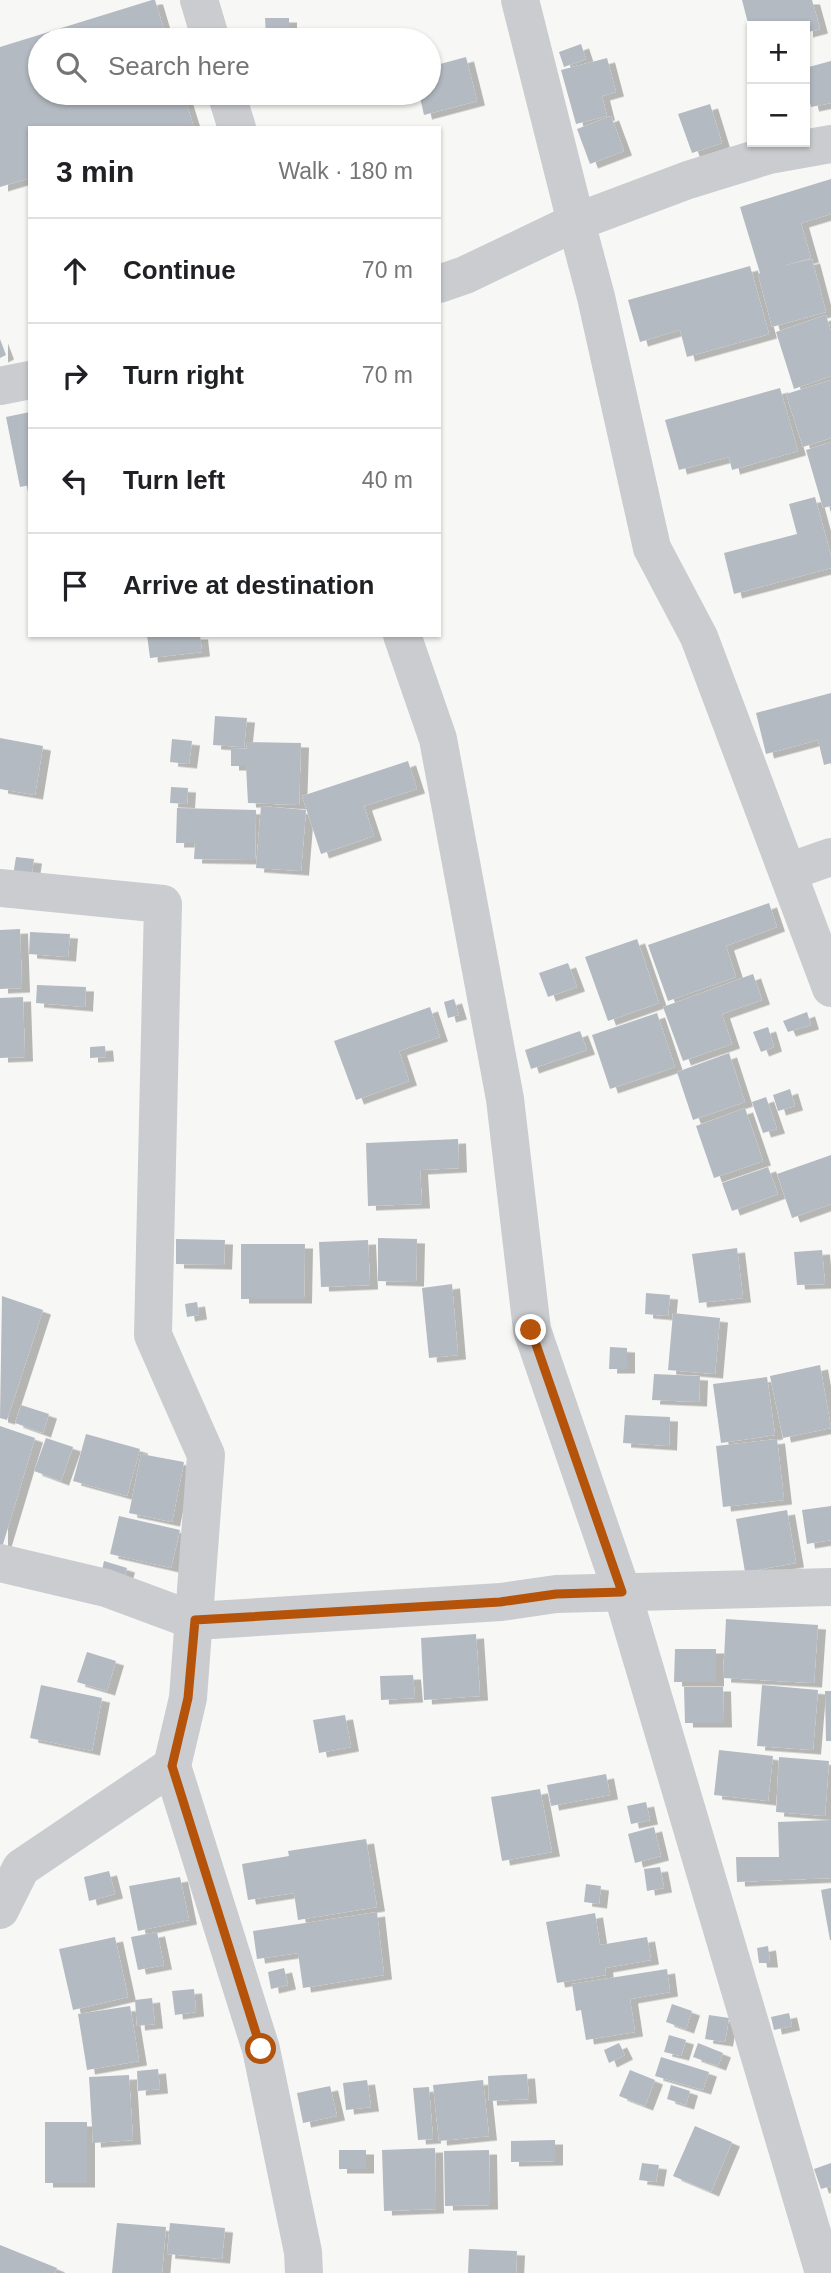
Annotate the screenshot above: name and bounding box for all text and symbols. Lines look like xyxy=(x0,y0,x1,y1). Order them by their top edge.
map controls xyxy=(747,21,810,147)
button: + xyxy=(747,21,810,84)
search box xyxy=(28,28,441,105)
icon: search xyxy=(52,48,90,86)
text: Search here xyxy=(108,51,250,81)
button: − xyxy=(747,84,810,147)
text: 3 min xyxy=(56,155,134,188)
text: Walk · 180 m xyxy=(278,158,413,184)
icon: ahead xyxy=(56,252,94,290)
text: Continue xyxy=(123,255,236,285)
text: 70 m xyxy=(362,257,413,283)
icon: right xyxy=(56,357,94,395)
text: Turn right xyxy=(123,360,244,390)
text: 70 m xyxy=(362,362,413,388)
icon: left xyxy=(56,462,94,500)
text: Turn left xyxy=(123,465,225,495)
text: 40 m xyxy=(362,467,413,493)
icon: arrive xyxy=(56,567,94,605)
text: Arrive at destination xyxy=(123,570,374,600)
route end xyxy=(515,1314,546,1345)
route start xyxy=(245,2033,276,2064)

